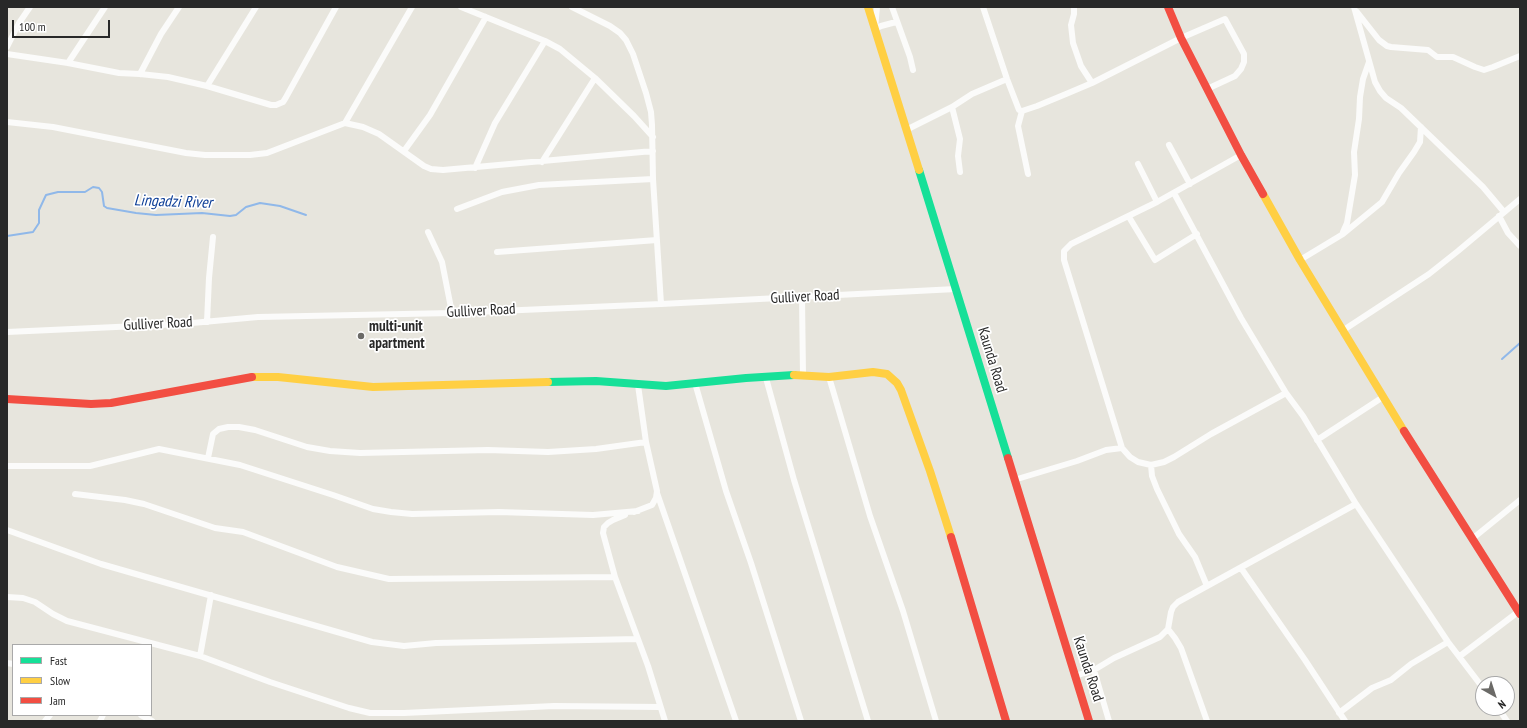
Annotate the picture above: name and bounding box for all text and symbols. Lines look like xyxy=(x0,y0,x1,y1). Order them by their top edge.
scale bar xyxy=(14,12,112,38)
text: 100 m xyxy=(19,19,46,34)
water label: Lingadzi River xyxy=(134,191,212,213)
street label: Gulliver Road xyxy=(770,286,840,308)
street label: Gulliver Road xyxy=(446,300,516,322)
street label: Gulliver Road xyxy=(123,313,193,335)
place label: multi-unit apartment xyxy=(369,318,425,353)
street label: Kaunda Road xyxy=(974,325,1010,395)
marker: multi-unit apartment xyxy=(356,331,366,341)
street label: Kaunda Road xyxy=(1069,634,1107,704)
legend xyxy=(12,644,152,716)
text: Fast xyxy=(50,653,67,668)
text: Slow xyxy=(50,673,70,688)
north arrow xyxy=(1475,676,1515,716)
text: Jam xyxy=(50,693,66,708)
text: N xyxy=(1495,697,1509,712)

